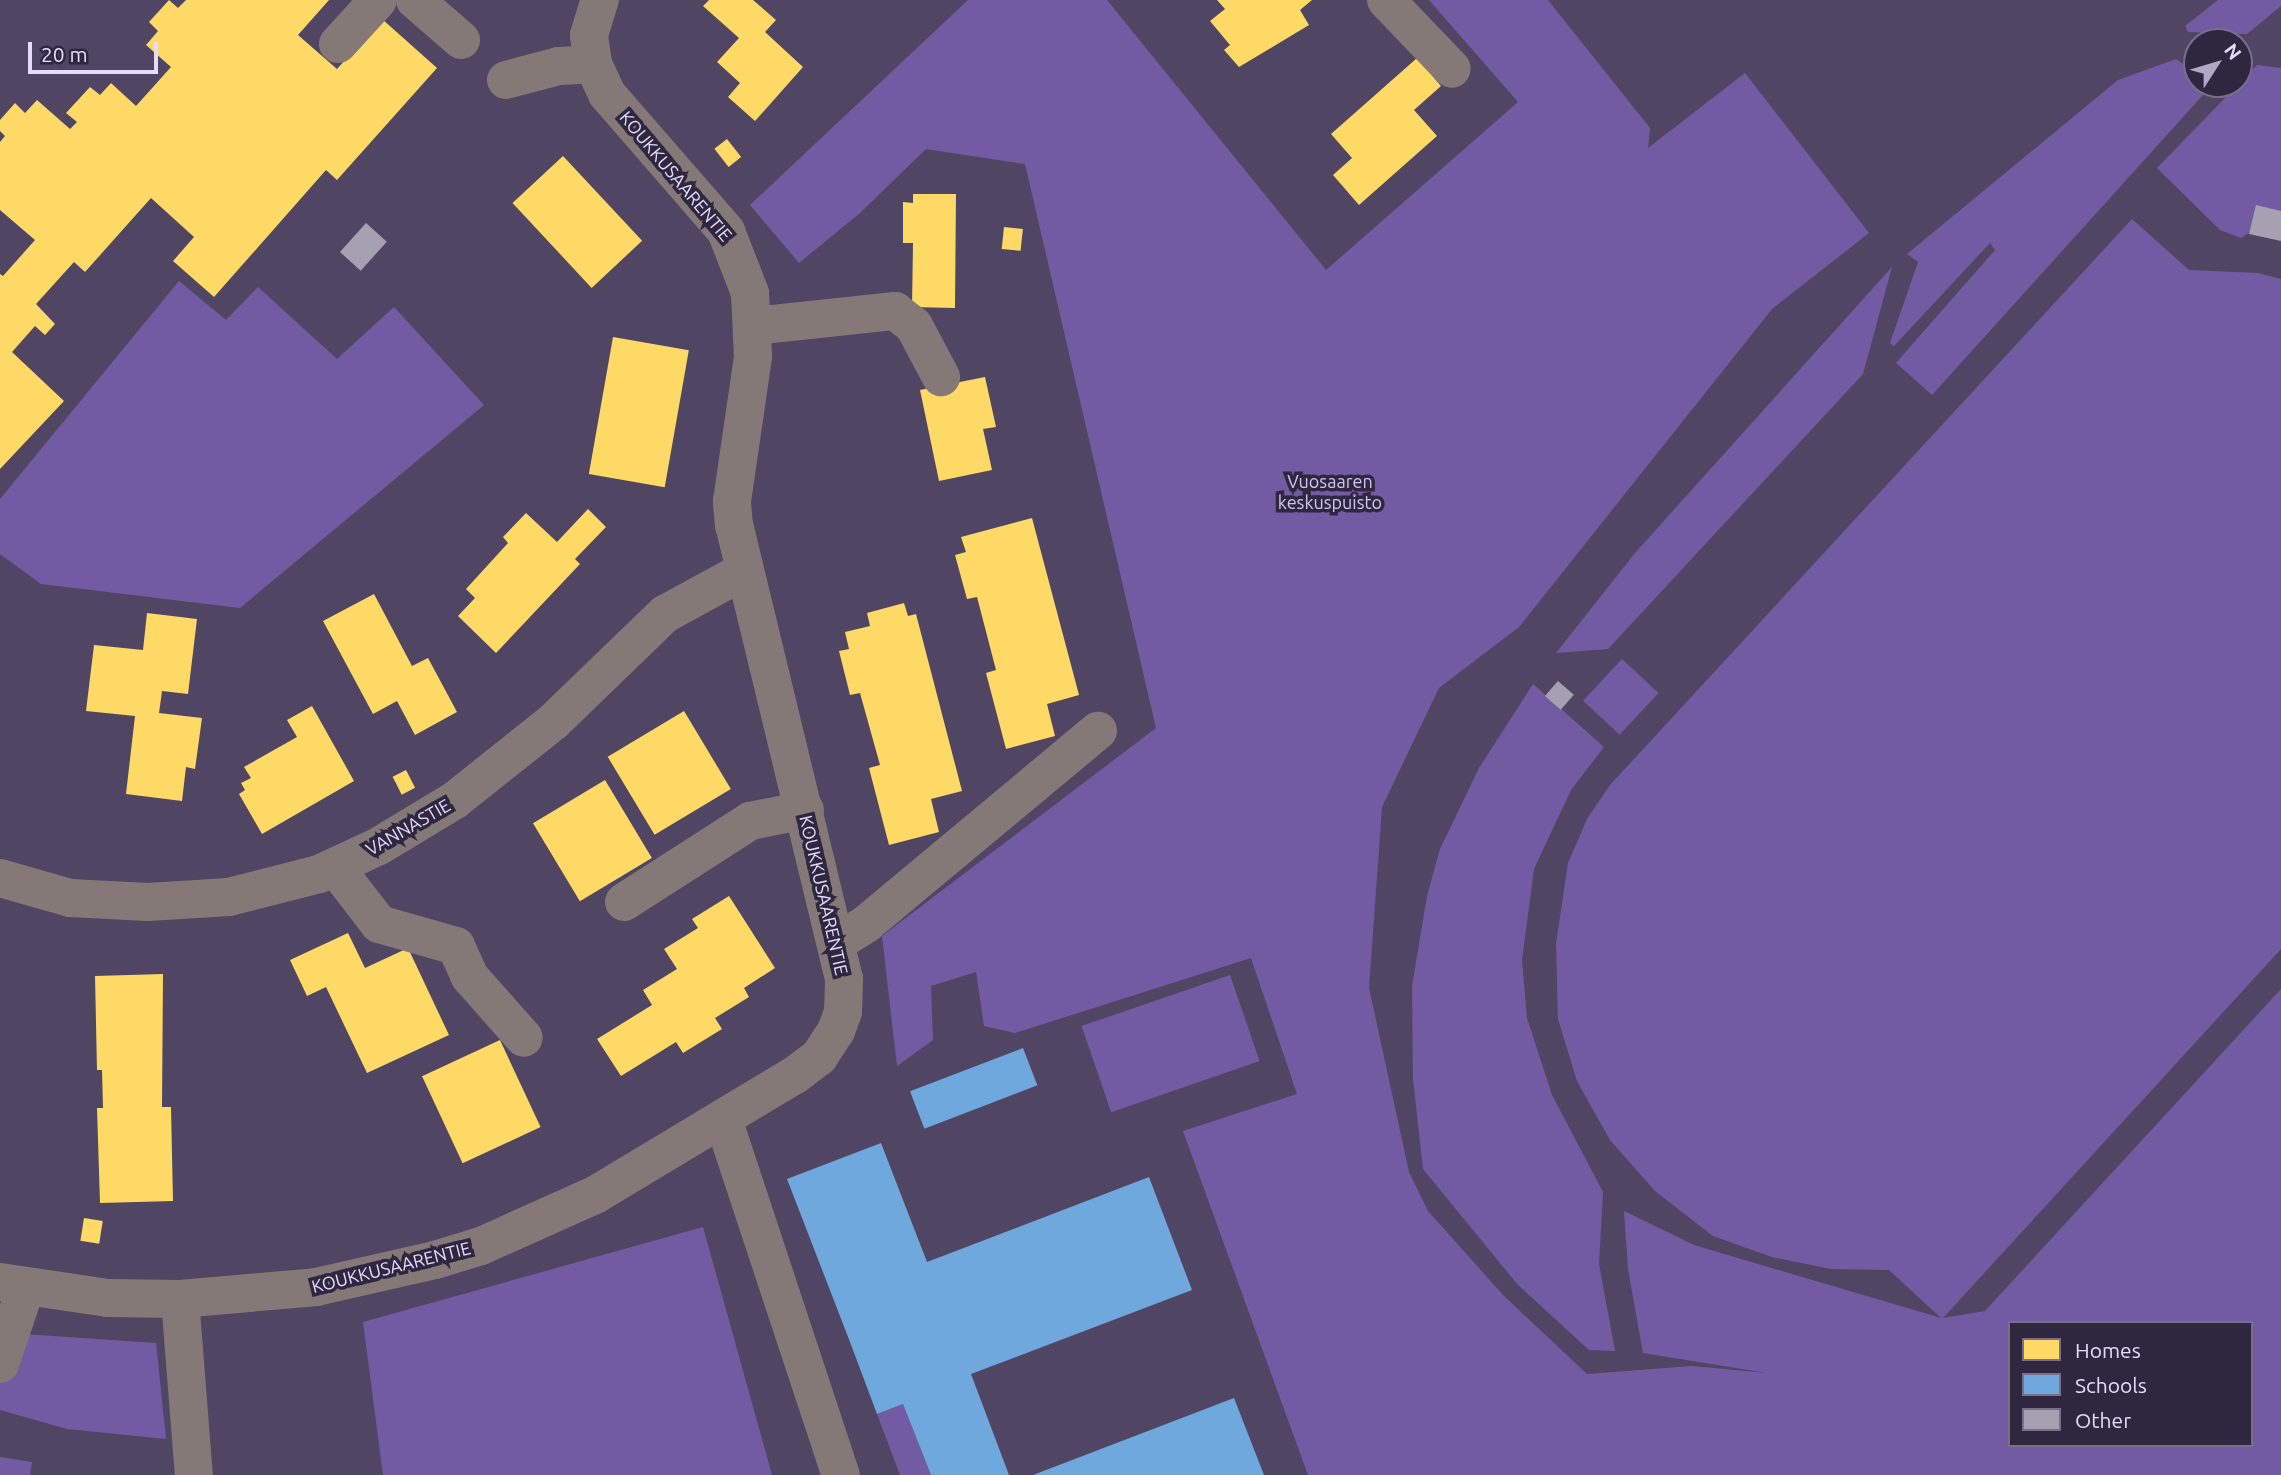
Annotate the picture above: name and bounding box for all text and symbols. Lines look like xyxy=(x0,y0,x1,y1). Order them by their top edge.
scale bar xyxy=(32,28,161,72)
north arrow xyxy=(2183,28,2253,98)
text: N xyxy=(2220,39,2246,64)
text: 20 m xyxy=(41,42,88,66)
street label: KOUKKUSAARENTIE xyxy=(615,107,737,245)
park label: Vuosaaren keskuspuisto xyxy=(1278,471,1382,514)
street label: VANNASTIE xyxy=(362,794,454,860)
street label: KOUKKUSAARENTIE xyxy=(795,813,853,977)
street label: KOUKKUSAARENTIE xyxy=(309,1237,473,1297)
legend xyxy=(2008,1321,2253,1447)
text: Homes xyxy=(2075,1338,2141,1362)
text: Schools xyxy=(2075,1373,2147,1397)
text: Other xyxy=(2075,1408,2131,1432)

